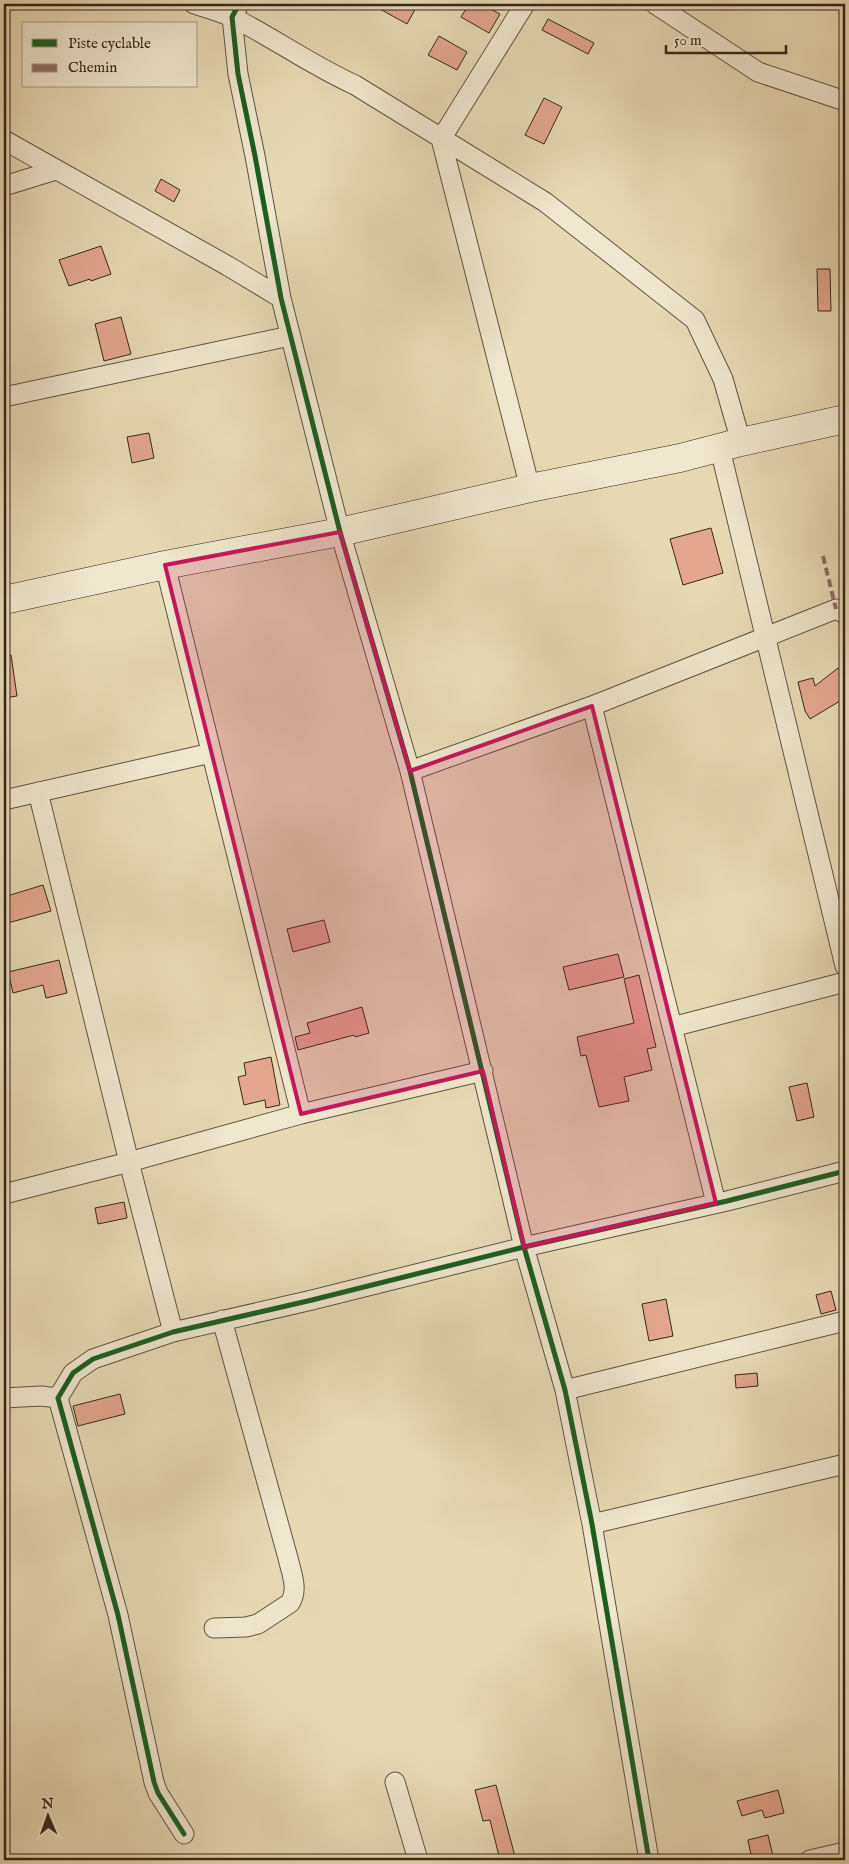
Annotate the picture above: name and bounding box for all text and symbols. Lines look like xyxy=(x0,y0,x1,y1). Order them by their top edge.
legend xyxy=(22,22,198,88)
scale bar xyxy=(666,22,786,54)
text: 50 m xyxy=(674,31,702,50)
text: Piste cyclable xyxy=(68,34,151,53)
text: Chemin xyxy=(68,58,117,77)
north arrow xyxy=(22,1792,72,1842)
text: N xyxy=(40,1795,54,1813)

